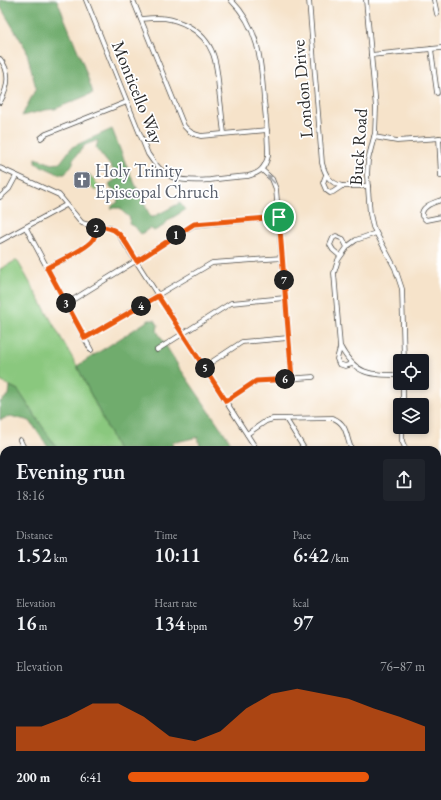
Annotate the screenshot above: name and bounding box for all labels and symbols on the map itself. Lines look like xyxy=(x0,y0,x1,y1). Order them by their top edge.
street label: Monticello Way xyxy=(107,37,169,147)
street label: London Drive xyxy=(286,39,318,139)
street label: Buck Road xyxy=(344,107,372,186)
place label: Holy Trinity Episcopal Chruch xyxy=(95,159,219,203)
church icon: Holy Trinity Episcopal Chruch xyxy=(72,170,92,190)
one-way arrow xyxy=(266,173,275,184)
pin xyxy=(262,200,296,234)
pin: 2 xyxy=(86,218,106,238)
pin: 1 xyxy=(166,225,186,245)
pin: 7 xyxy=(274,270,294,290)
pin: 3 xyxy=(56,293,76,313)
pin: 4 xyxy=(131,296,151,316)
pin: 5 xyxy=(195,358,215,378)
pin: 6 xyxy=(275,369,295,389)

